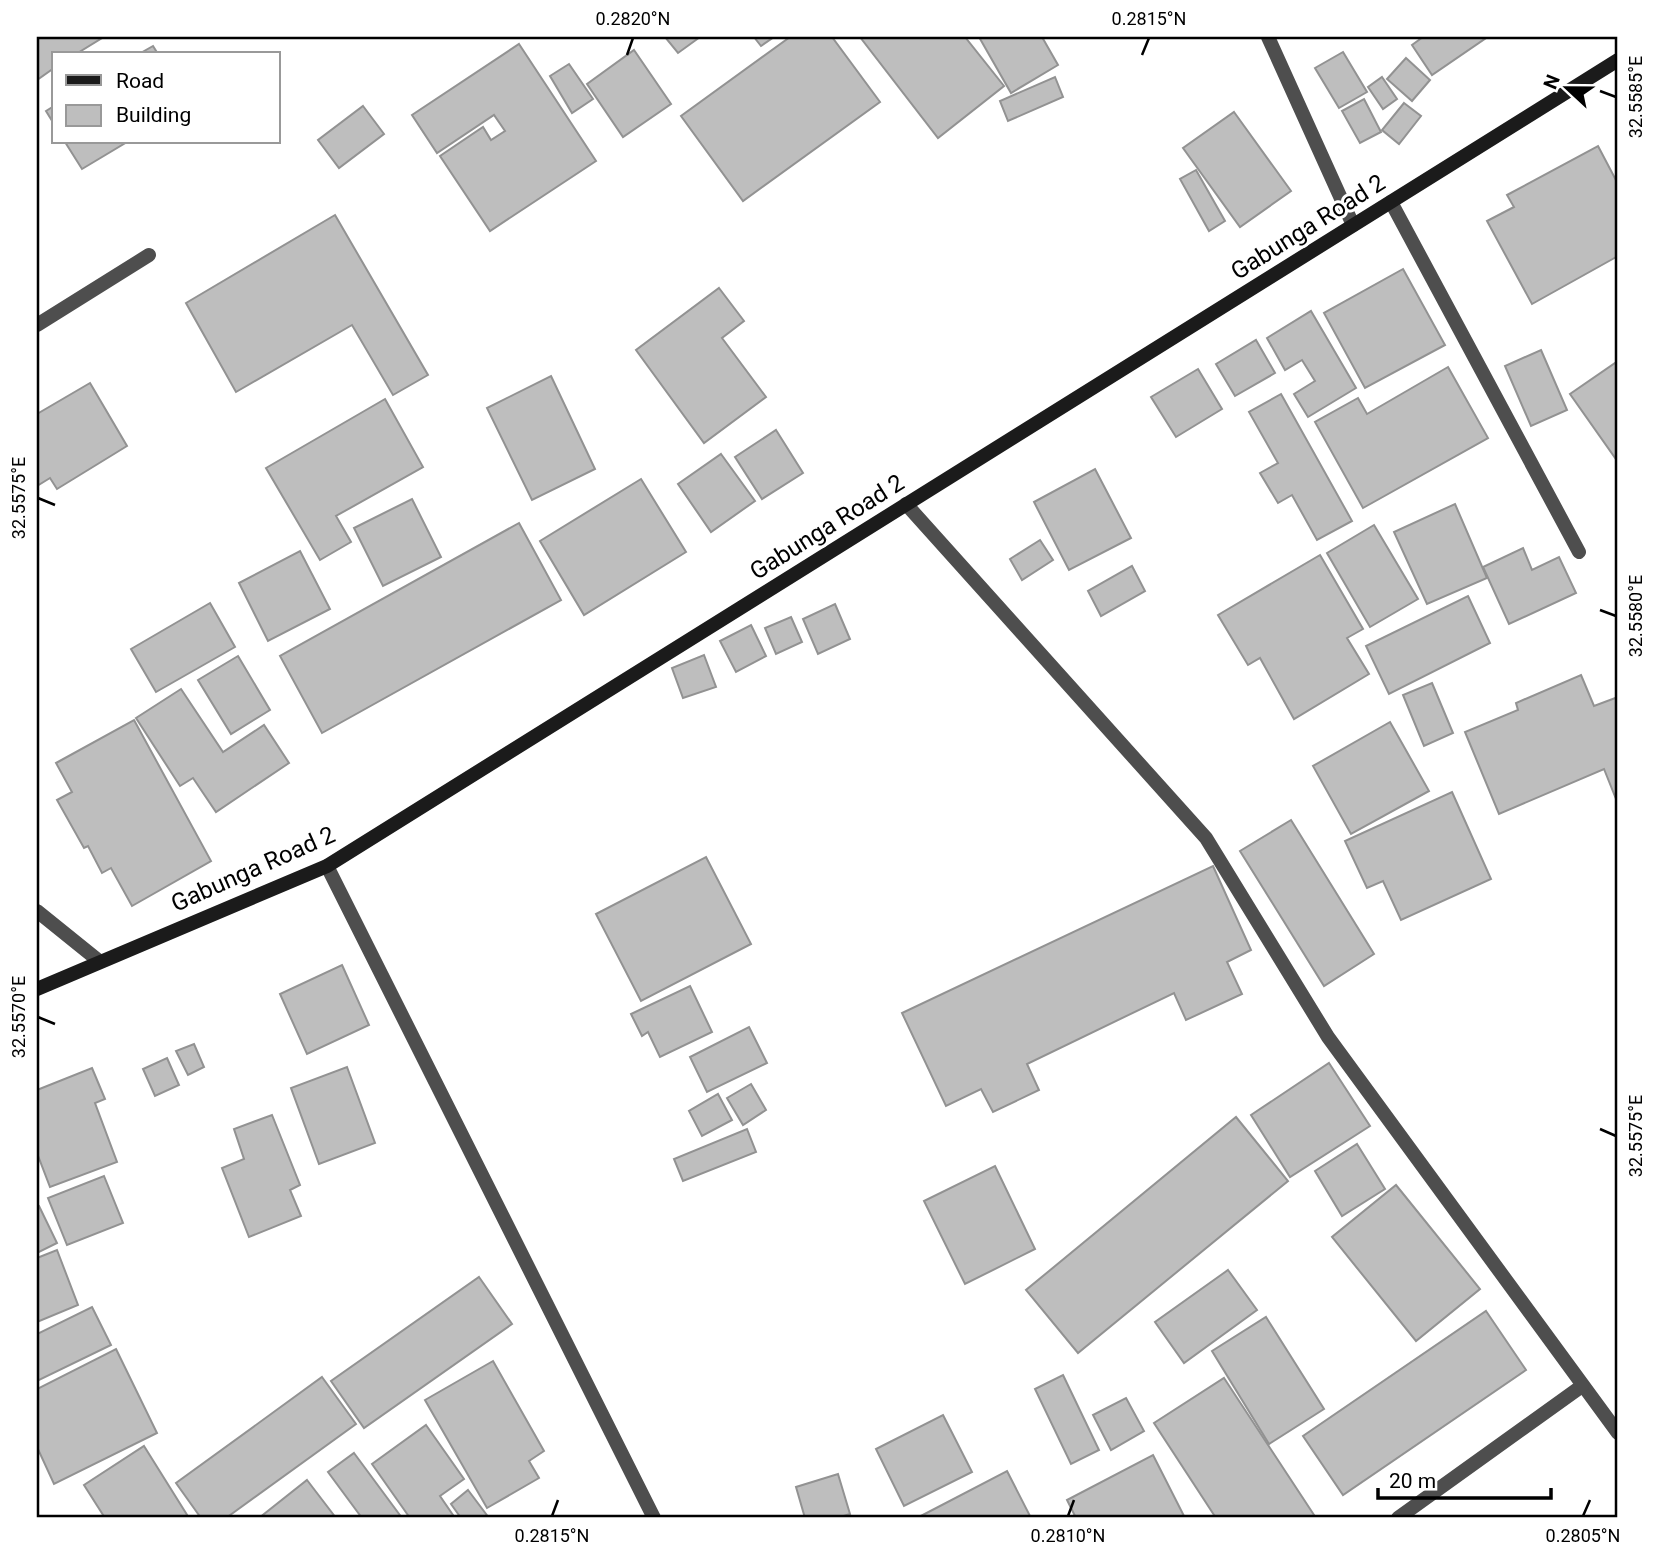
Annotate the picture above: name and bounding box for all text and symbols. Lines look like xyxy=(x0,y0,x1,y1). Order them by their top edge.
text: 0.2820°N xyxy=(596,8,670,29)
text: 0.2815°N xyxy=(1112,8,1186,29)
legend xyxy=(52,52,280,144)
north arrow xyxy=(1532,52,1602,122)
text: 32.5585°E xyxy=(1625,56,1646,138)
text: Road xyxy=(116,69,164,93)
text: N xyxy=(1539,71,1565,92)
text: Building xyxy=(116,103,191,127)
street label: Gabunga Road 2 xyxy=(1226,168,1390,286)
text: 32.5575°E xyxy=(8,457,29,539)
street label: Gabunga Road 2 xyxy=(745,468,909,586)
text: 32.5580°E xyxy=(1625,575,1646,657)
street label: Gabunga Road 2 xyxy=(167,820,339,918)
text: 32.5570°E xyxy=(8,976,29,1058)
text: 32.5575°E xyxy=(1625,1095,1646,1177)
scale bar xyxy=(1378,1457,1552,1501)
text: 20 m xyxy=(1389,1469,1436,1493)
text: 0.2815°N xyxy=(515,1525,589,1546)
text: 0.2810°N xyxy=(1031,1525,1105,1546)
text: 0.2805°N xyxy=(1546,1525,1620,1546)

